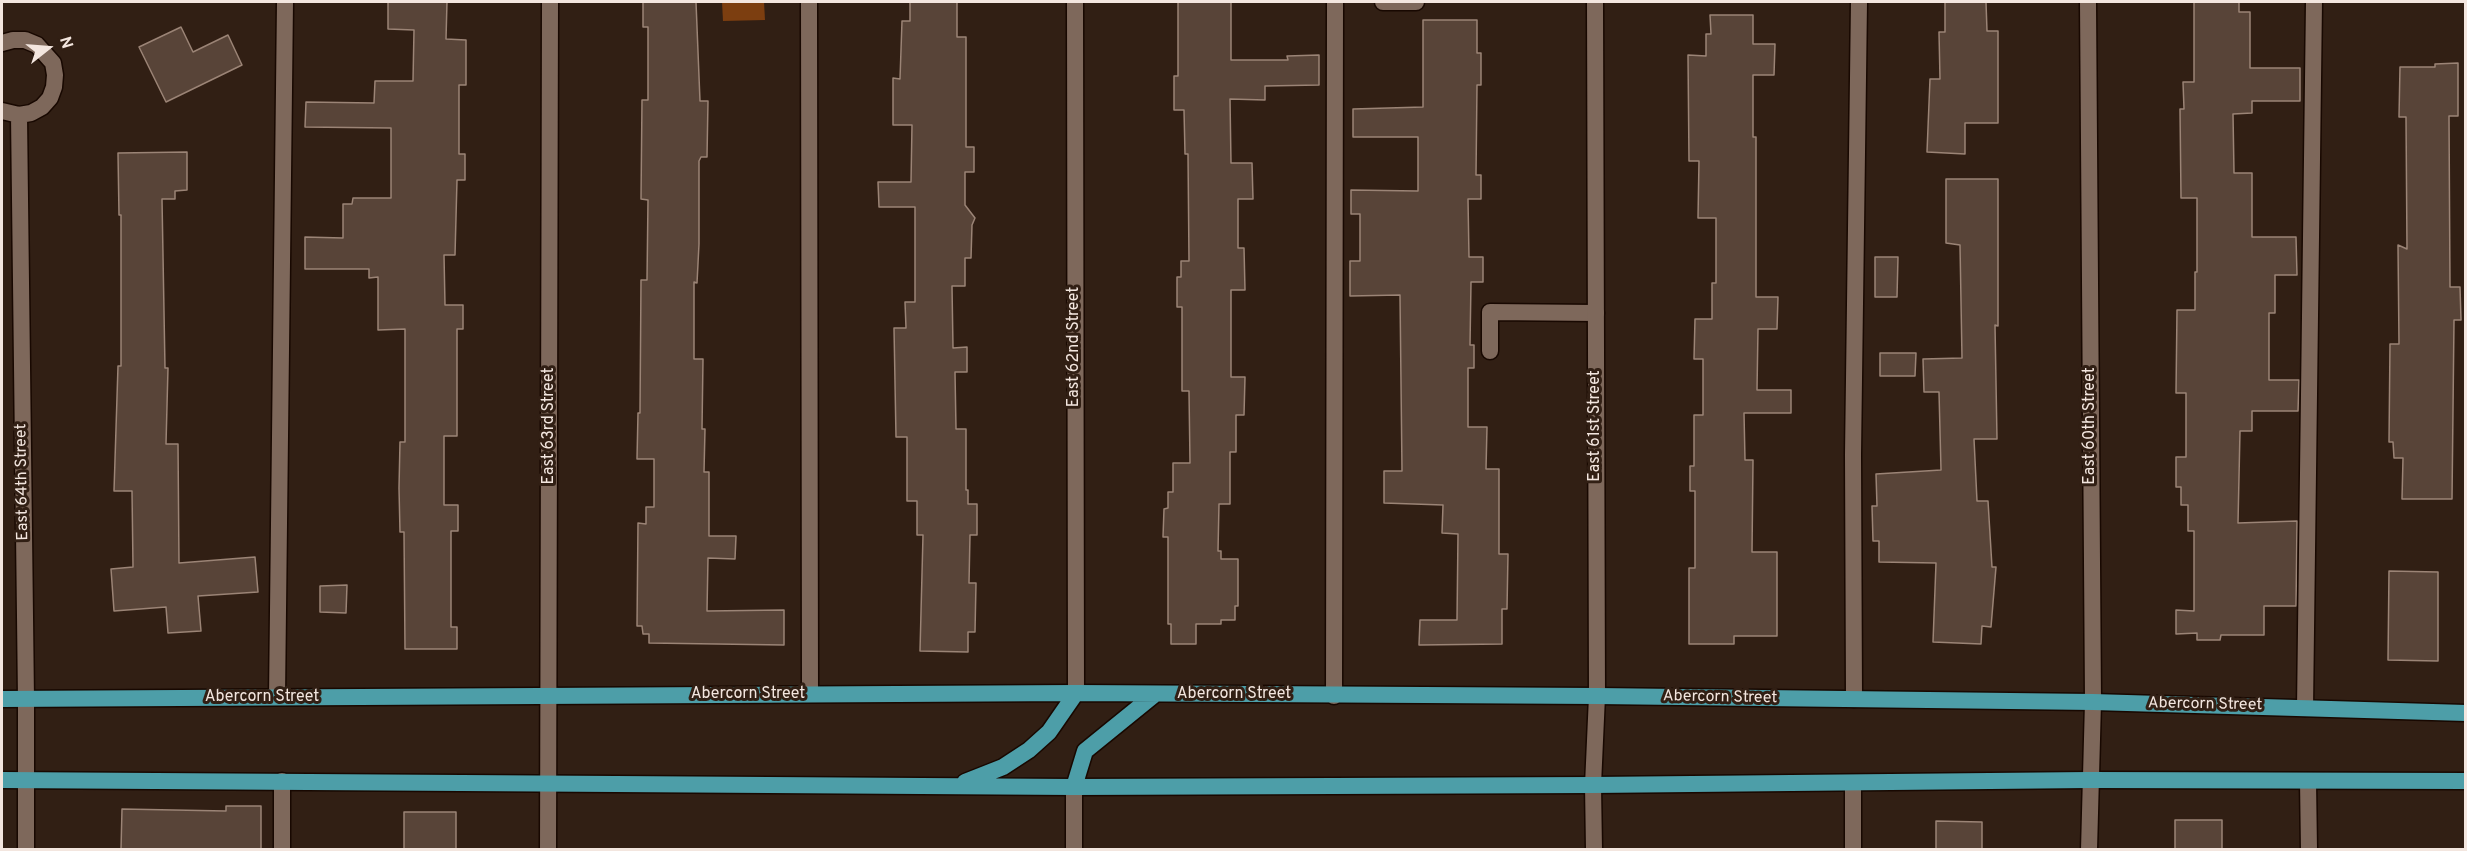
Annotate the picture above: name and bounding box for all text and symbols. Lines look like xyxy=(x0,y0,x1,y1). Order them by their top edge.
north arrow xyxy=(18,18,78,78)
text: N xyxy=(54,34,76,51)
street label: East 62nd Street xyxy=(1065,287,1085,407)
street label: East 60th Street xyxy=(2081,367,2101,485)
street label: East 63rd Street xyxy=(540,368,560,484)
street label: East 61st Street xyxy=(1586,370,1606,482)
street label: East 64th Street xyxy=(12,423,34,541)
street label: Abercorn Street xyxy=(691,685,805,705)
street label: Abercorn Street xyxy=(1177,685,1291,705)
street label: Abercorn Street xyxy=(1663,687,1777,709)
street label: Abercorn Street xyxy=(205,688,319,708)
street label: Abercorn Street xyxy=(2148,694,2262,716)

